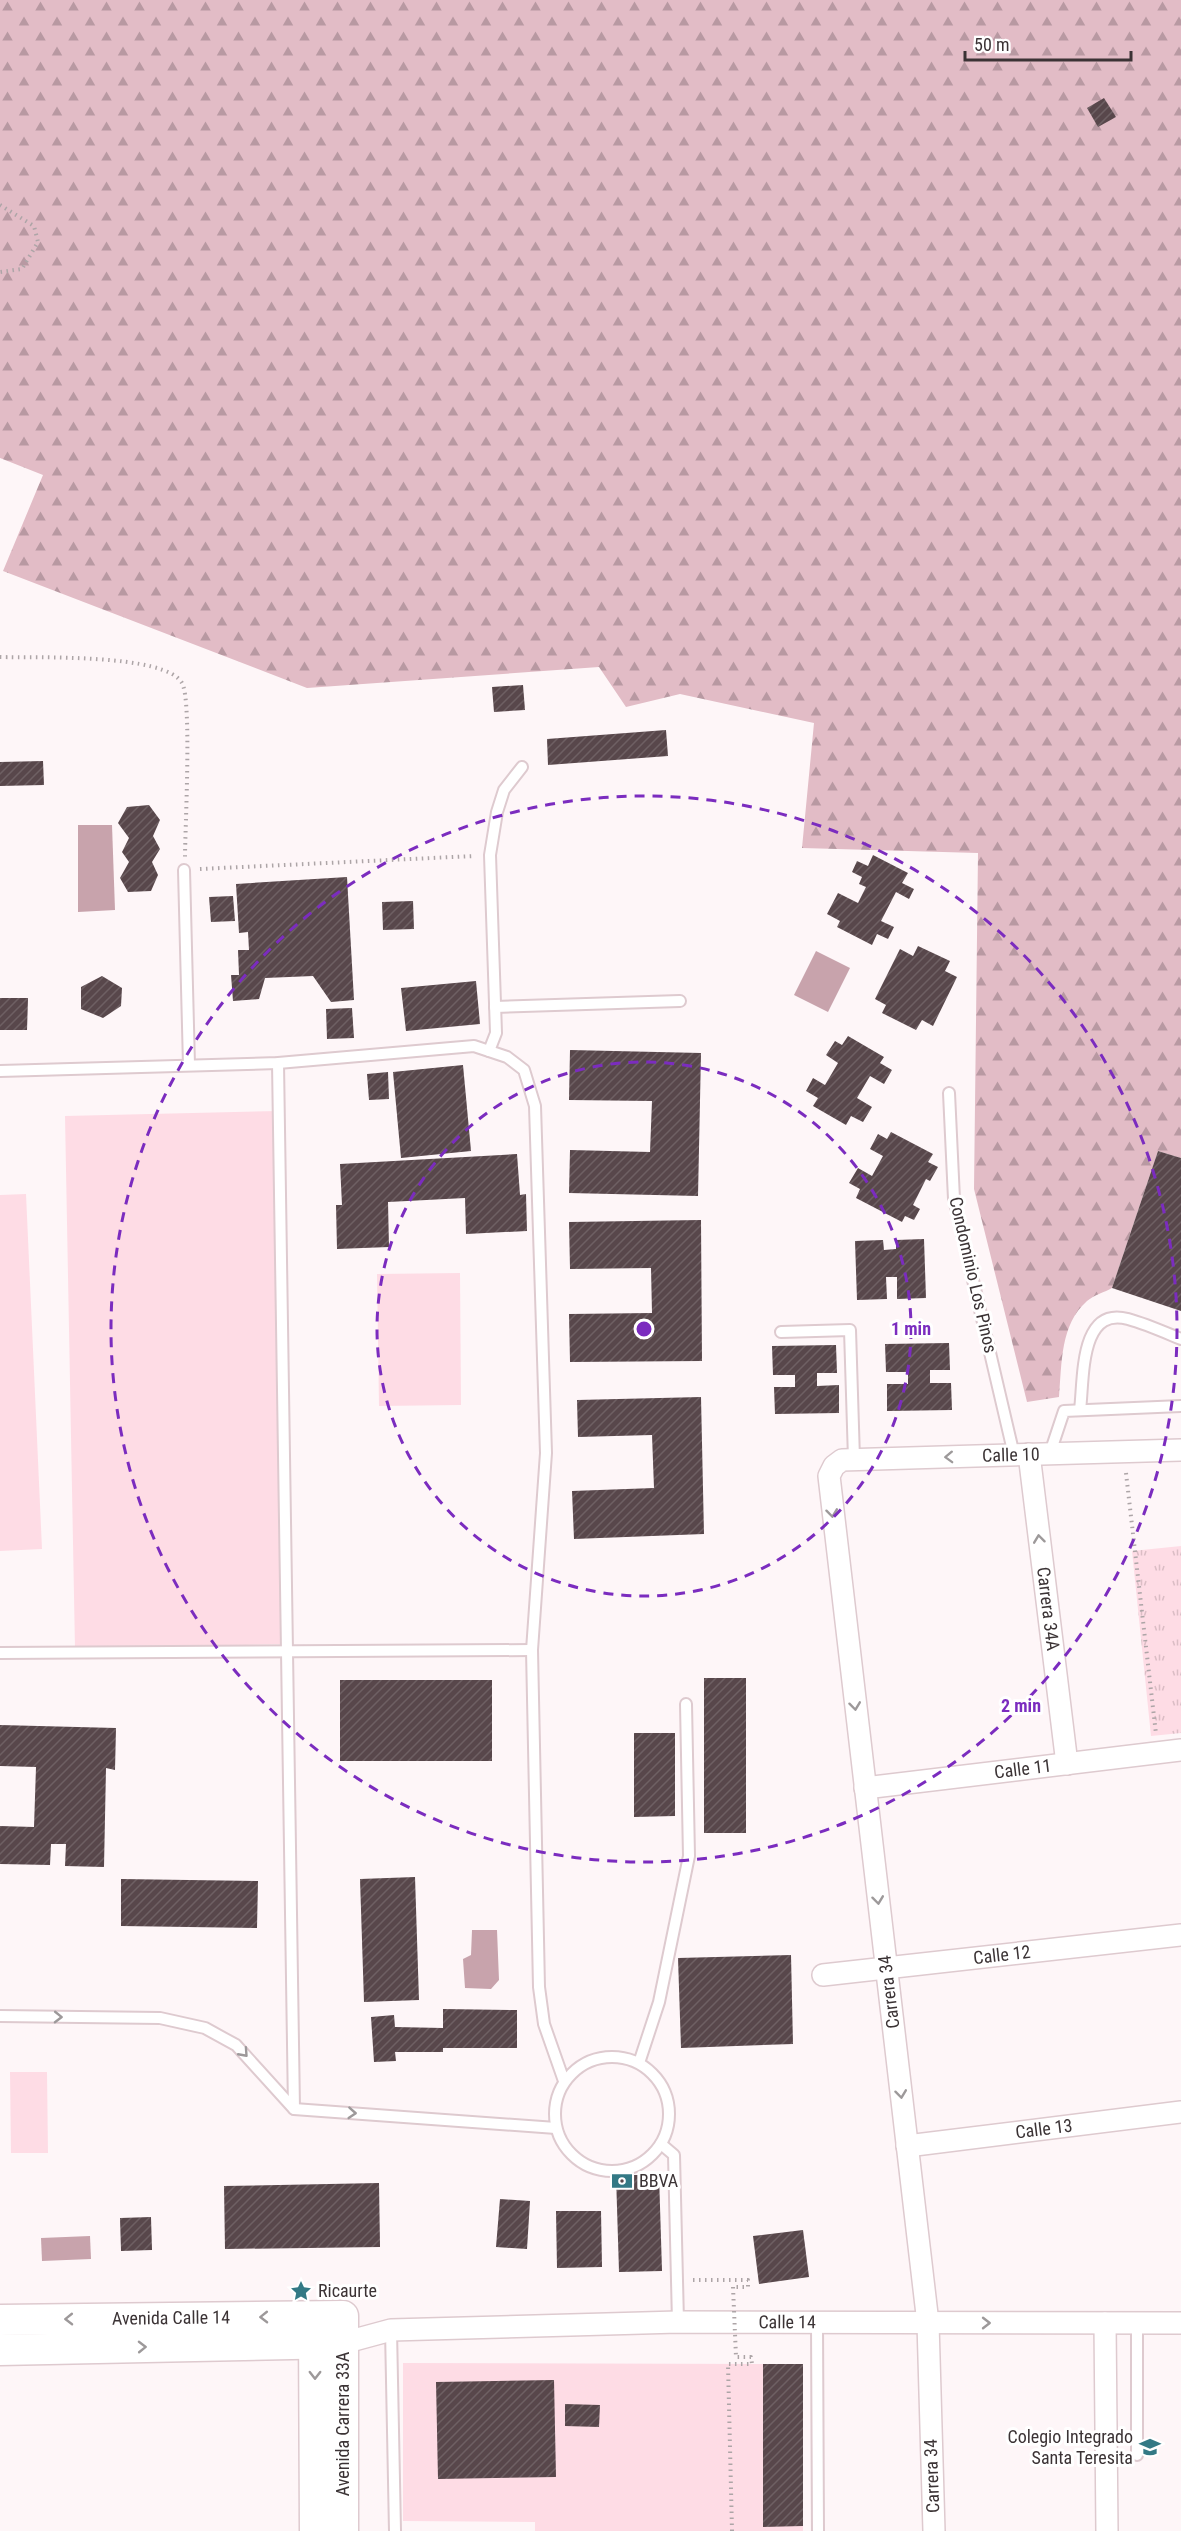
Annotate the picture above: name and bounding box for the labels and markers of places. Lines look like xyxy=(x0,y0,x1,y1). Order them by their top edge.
centre of rings xyxy=(634,1319,654,1339)
bank icon: BBVA xyxy=(610,2169,634,2193)
place label: BBVA xyxy=(639,2170,679,2191)
place icon: Ricaurte xyxy=(289,2279,313,2303)
place label: Ricaurte xyxy=(318,2280,377,2301)
place label: Colegio Integrado Santa Teresita xyxy=(1007,2426,1133,2468)
school or university icon: Colegio Integrado Santa Teresita xyxy=(1138,2435,1162,2459)

